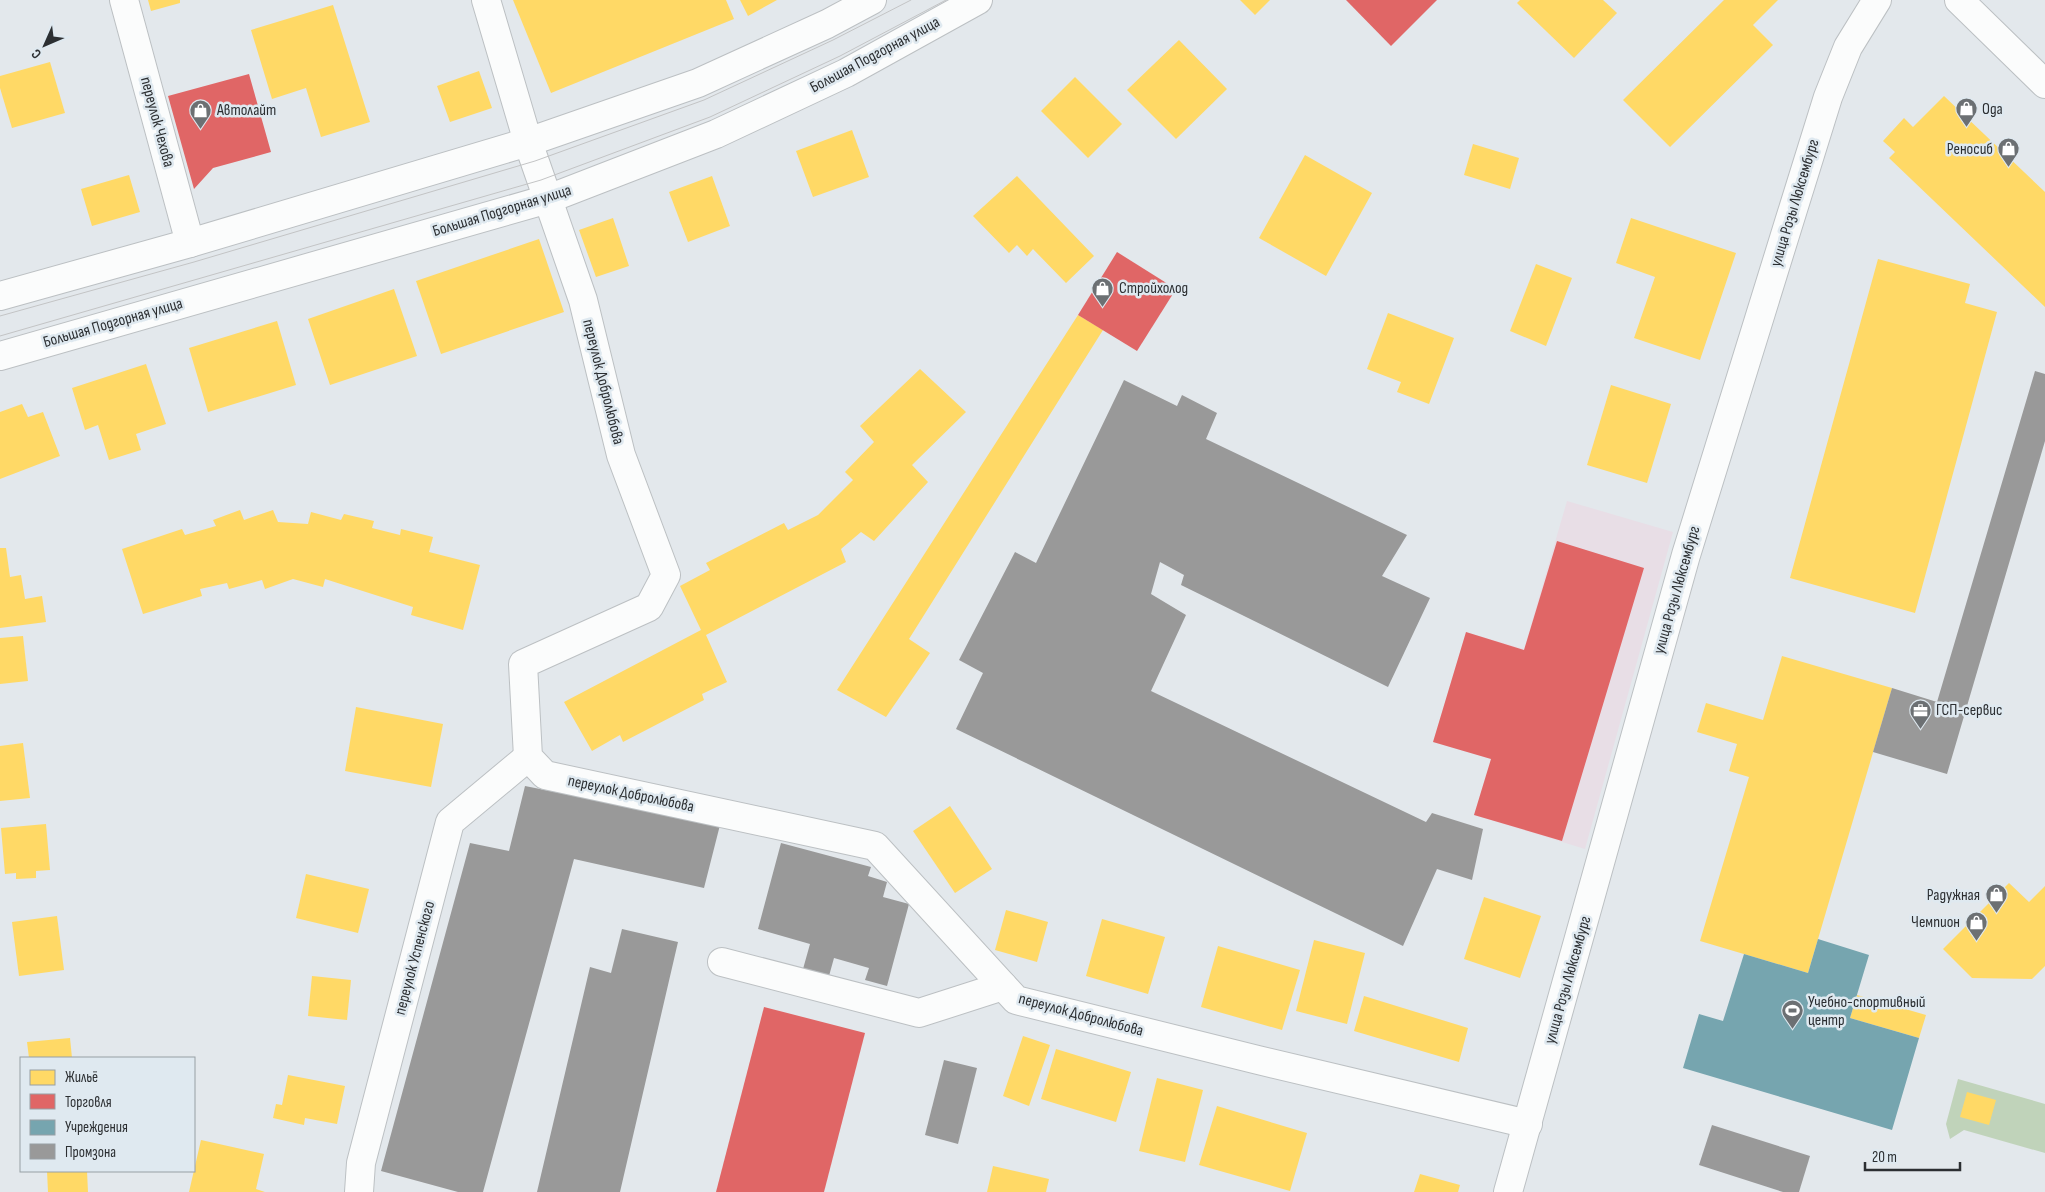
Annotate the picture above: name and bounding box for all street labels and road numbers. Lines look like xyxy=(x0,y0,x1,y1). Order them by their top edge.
street label: Большая Подгорная улица xyxy=(807,13,943,97)
street label: переулок Чехова xyxy=(136,75,178,169)
street label: улица Розы Люксембург xyxy=(1767,137,1823,269)
street label: Большая Подгорная улица xyxy=(430,181,574,241)
street label: Большая Подгорная улица xyxy=(41,294,185,352)
street label: переулок Добролюбова xyxy=(578,317,628,447)
street label: улица Розы Люксембург xyxy=(1650,524,1704,656)
street label: переулок Добролюбова xyxy=(566,771,696,817)
street label: переулок Успенского xyxy=(391,899,439,1017)
street label: улица Розы Люксембург xyxy=(1541,914,1595,1046)
street label: переулок Добролюбова xyxy=(1017,989,1145,1041)

